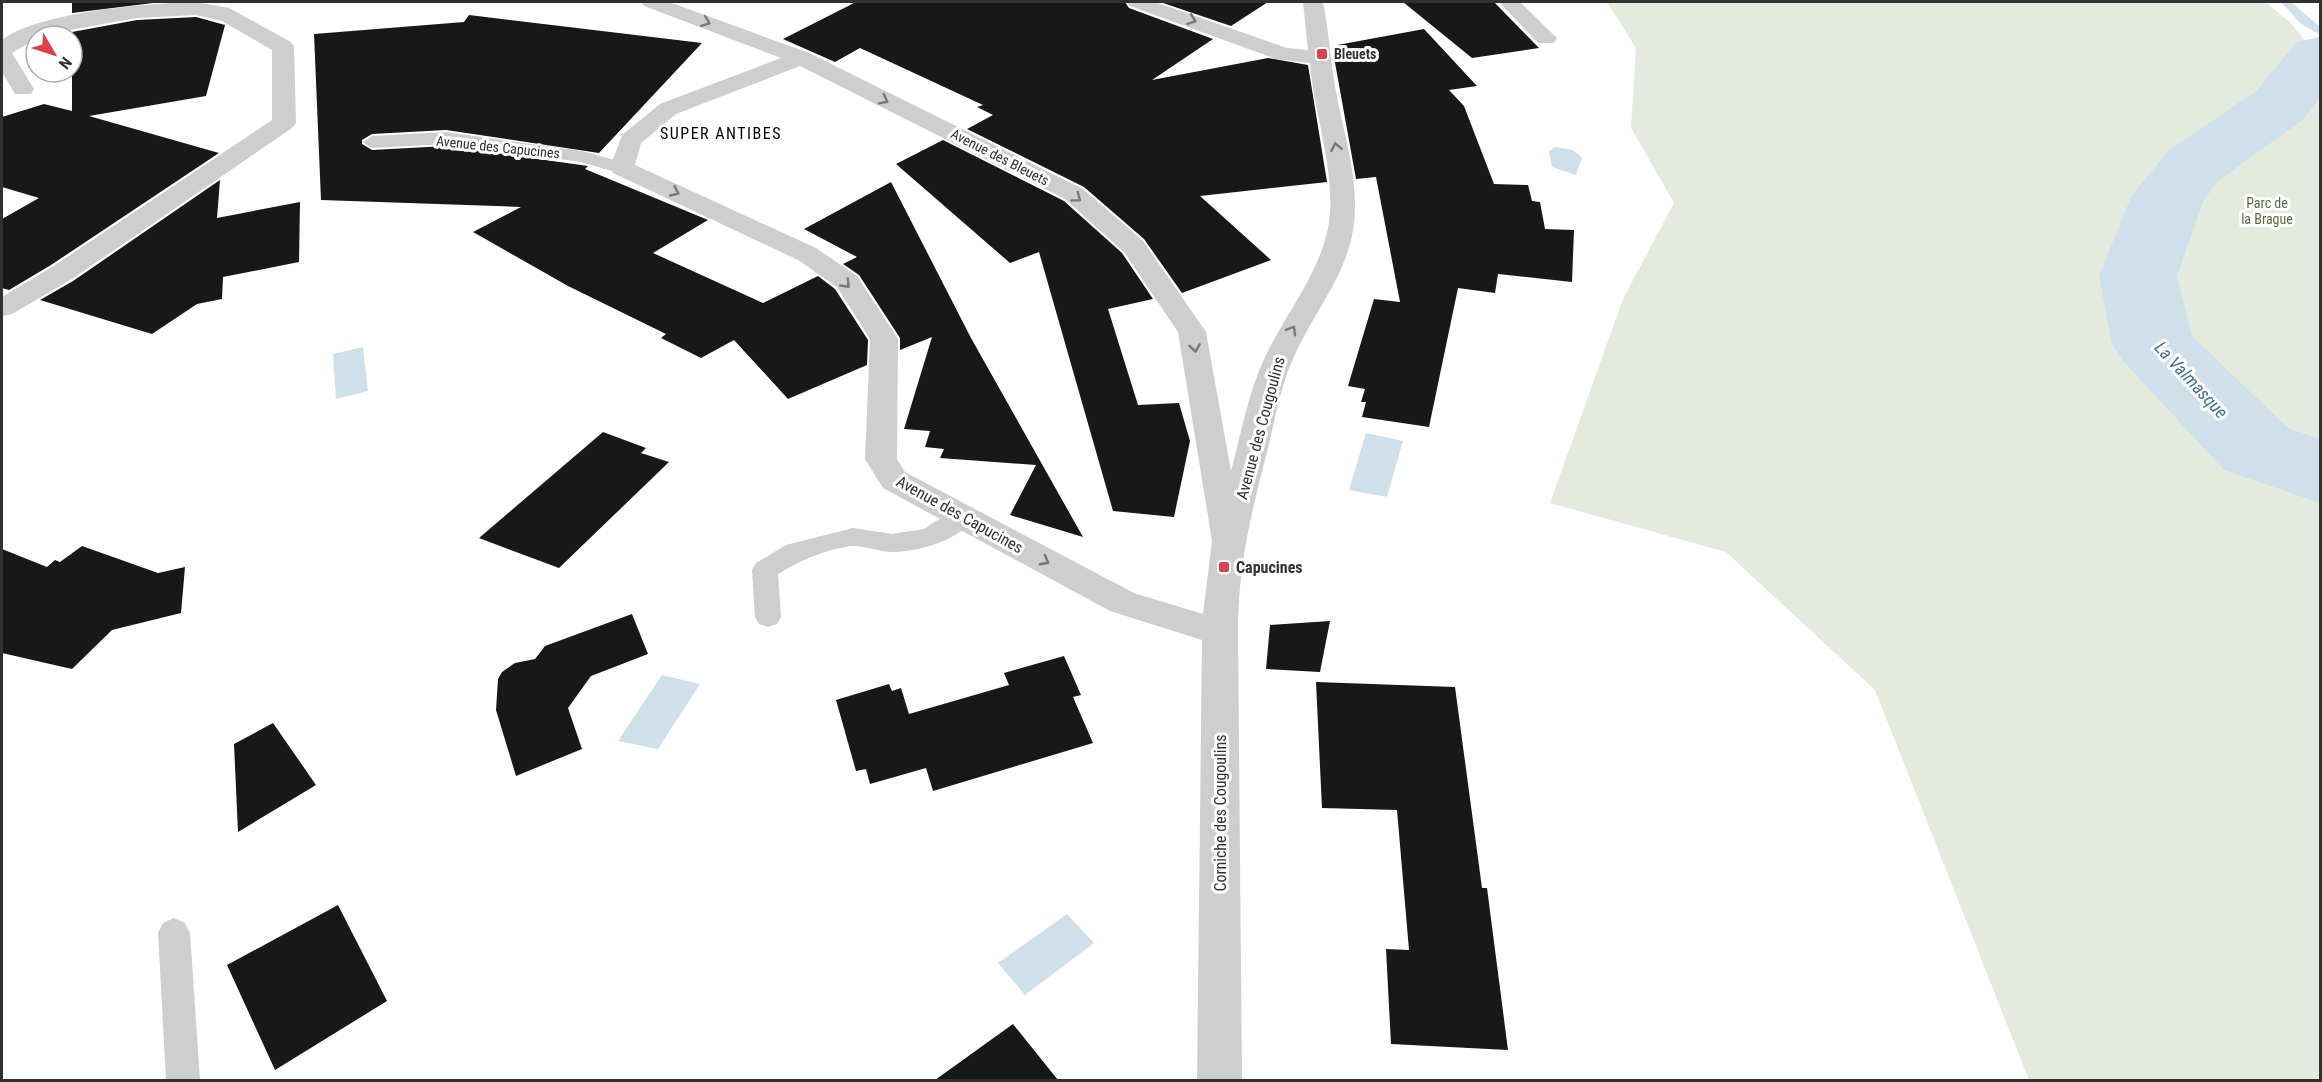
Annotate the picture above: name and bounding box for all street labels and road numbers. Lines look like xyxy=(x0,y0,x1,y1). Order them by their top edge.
street label: Avenue des Bleuets xyxy=(948,125,1052,189)
street label: Avenue des Capucines xyxy=(435,133,561,161)
street label: Avenue des Cougoulins xyxy=(1232,355,1289,502)
street label: Avenue des Capucines xyxy=(893,472,1027,557)
street label: Corniche des Cougoulins xyxy=(1211,735,1230,891)

